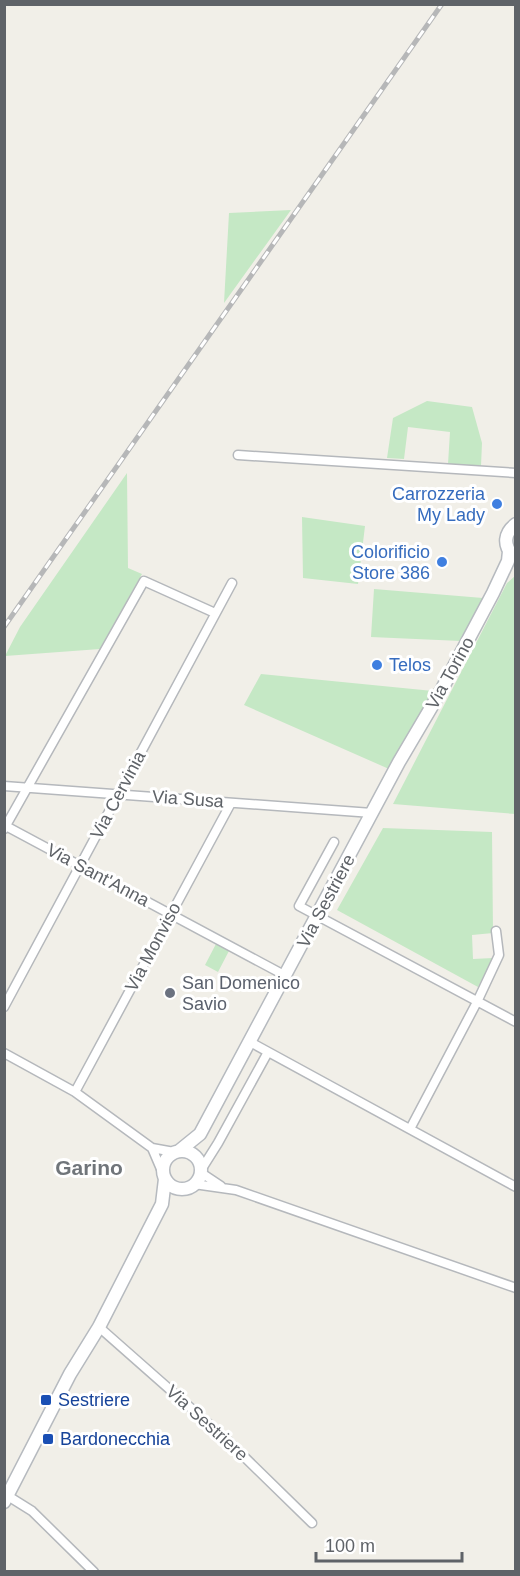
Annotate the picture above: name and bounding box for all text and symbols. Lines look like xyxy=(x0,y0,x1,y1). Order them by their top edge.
place label: Carrozzeria My Lady xyxy=(392,484,486,525)
marker: Carrozzeria My Lady xyxy=(490,497,504,511)
place label: Colorificio Store 386 xyxy=(351,542,430,583)
marker: Colorificio Store 386 xyxy=(435,555,449,569)
street label: Via Torino xyxy=(422,633,478,713)
place label: Telos xyxy=(389,655,431,675)
marker: Telos xyxy=(370,658,384,672)
street label: Via Cervinia xyxy=(86,747,150,842)
street label: Via Susa xyxy=(152,787,225,812)
street label: Via Sant'Anna xyxy=(43,840,154,911)
street label: Via Sestriere xyxy=(293,851,359,951)
street label: Via Monviso xyxy=(121,899,185,995)
place label: San Domenico Savio xyxy=(182,973,300,1014)
marker: San Domenico Savio xyxy=(163,986,177,1000)
district label: Garino xyxy=(55,1156,123,1179)
street label: Via Sestriere xyxy=(162,1381,252,1465)
place label: Sestriere xyxy=(58,1390,130,1410)
marker: Sestriere xyxy=(39,1393,53,1407)
place label: Bardonecchia xyxy=(60,1429,171,1449)
marker: Bardonecchia xyxy=(41,1432,55,1446)
scale bar xyxy=(316,1525,462,1563)
text: 100 m xyxy=(325,1536,375,1556)

